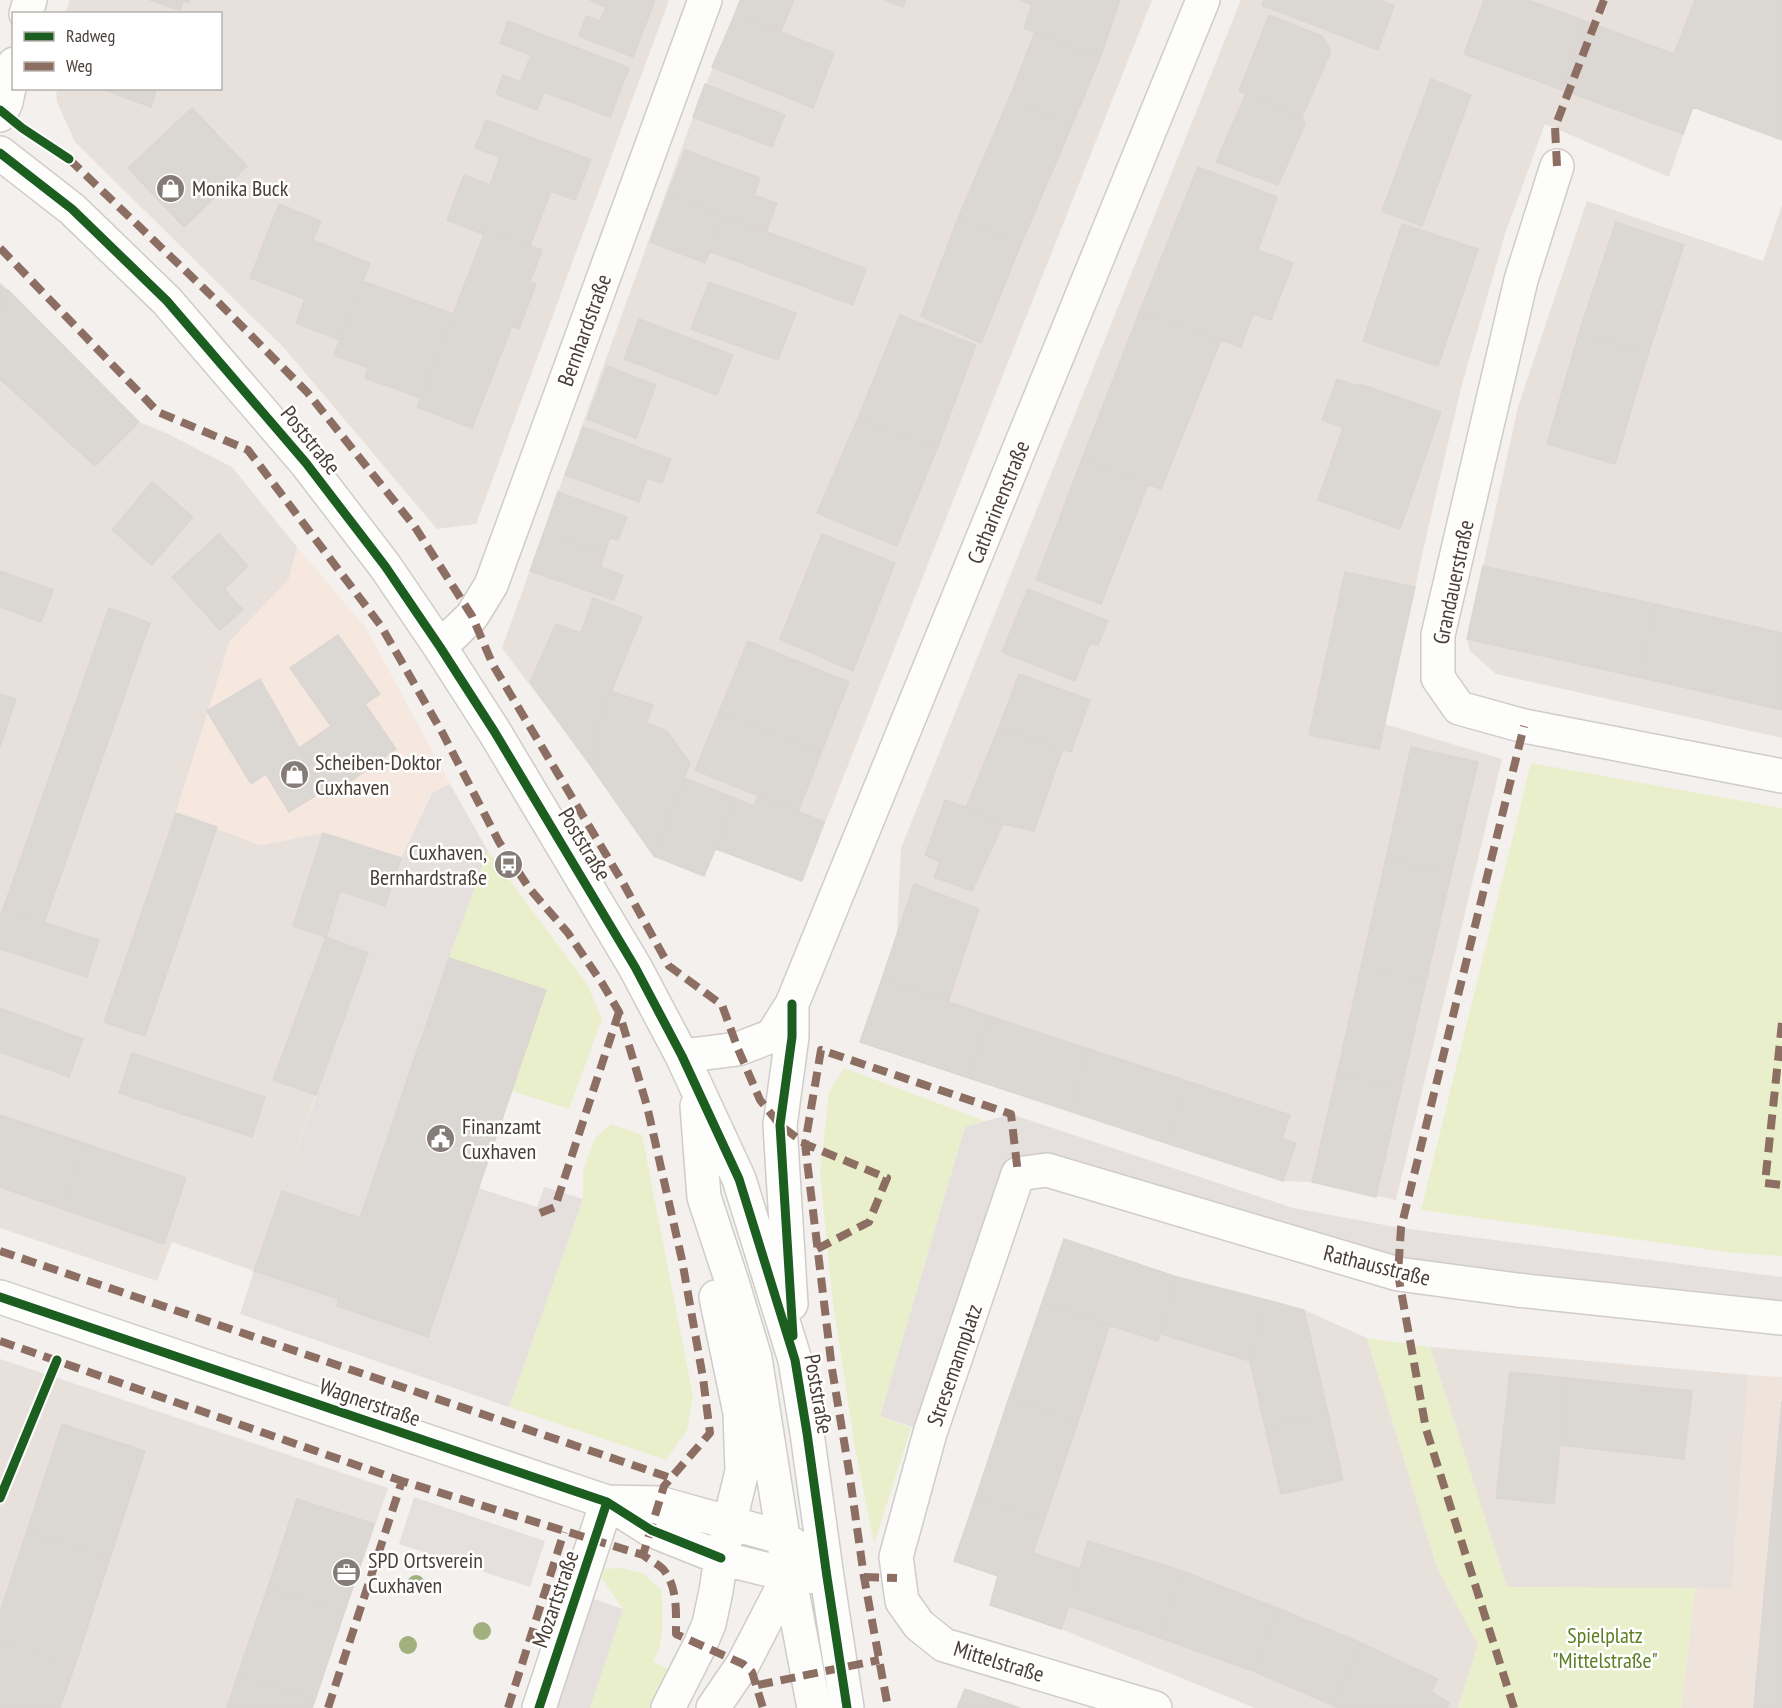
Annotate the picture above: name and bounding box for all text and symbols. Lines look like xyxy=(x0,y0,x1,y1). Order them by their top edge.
legend xyxy=(12,12,222,90)
text: Radweg xyxy=(66,24,115,47)
text: Weg xyxy=(66,54,93,77)
shop icon: Monika Buck xyxy=(155,172,187,204)
place label: Monika Buck xyxy=(192,174,289,202)
street label: Bernhardstraße xyxy=(551,270,617,390)
street label: Poststraße xyxy=(275,400,347,480)
street label: Catharinenstraße xyxy=(961,436,1035,568)
street label: Grandauerstraße xyxy=(1426,517,1480,647)
place label: Scheiben-Doktor Cuxhaven xyxy=(315,748,441,801)
shop icon: Scheiben-Doktor Cuxhaven xyxy=(278,759,310,791)
street label: Poststraße xyxy=(552,802,618,886)
place label: Cuxhaven, Bernhardstraße xyxy=(370,838,487,891)
bus stop icon: Cuxhaven, Bernhardstraße xyxy=(492,849,524,881)
place label: Finanzamt Cuxhaven xyxy=(462,1112,541,1165)
public building icon: Finanzamt Cuxhaven xyxy=(425,1123,457,1155)
street label: Rathausstraße xyxy=(1321,1238,1433,1292)
street label: Stresemannplatz xyxy=(920,1300,988,1430)
street label: Poststraße xyxy=(798,1352,840,1436)
street label: Wagnerstraße xyxy=(316,1372,424,1432)
place label: SPD Ortsverein Cuxhaven xyxy=(368,1546,483,1599)
street label: Mozartstraße xyxy=(525,1547,585,1651)
office icon: SPD Ortsverein Cuxhaven xyxy=(331,1557,363,1589)
park label: Spielplatz "Mittelstraße" xyxy=(1552,1621,1658,1674)
street label: Mittelstraße xyxy=(950,1634,1048,1688)

